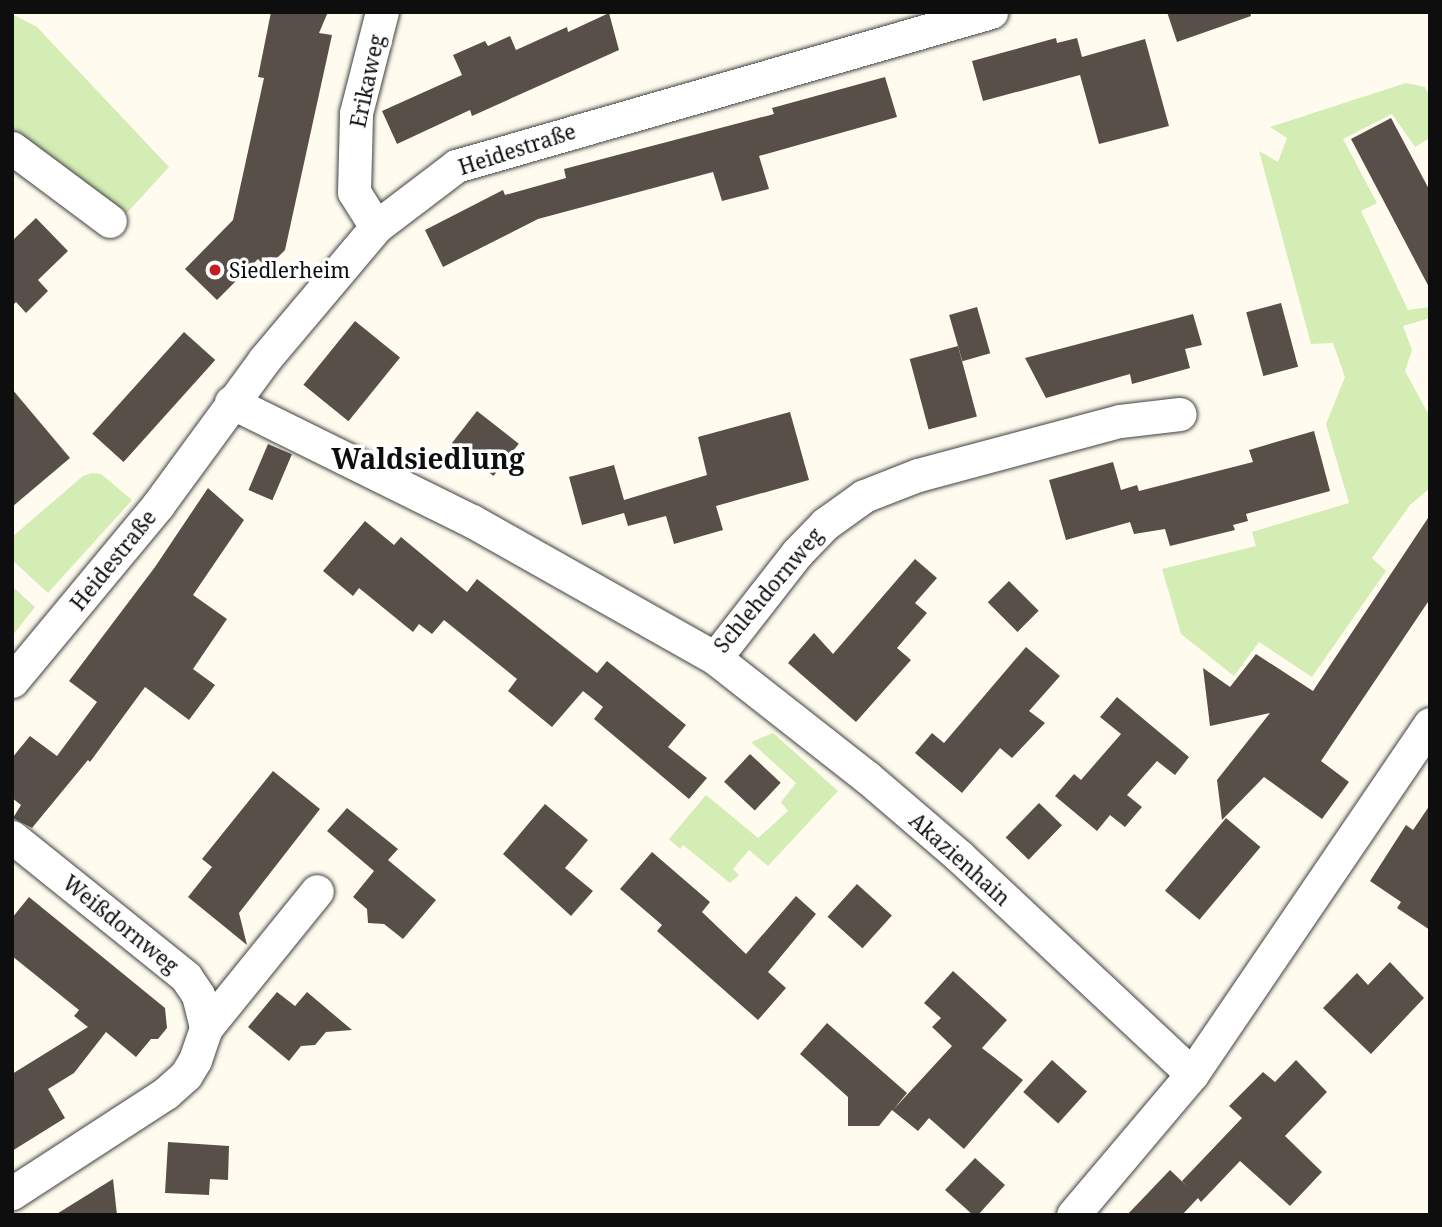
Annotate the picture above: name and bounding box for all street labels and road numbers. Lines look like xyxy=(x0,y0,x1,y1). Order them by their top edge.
street label: Erikaweg xyxy=(345,32,389,130)
street label: Heidestraße xyxy=(455,118,579,180)
street label: Heidestraße xyxy=(65,505,161,615)
street label: Schlehdornweg xyxy=(708,522,828,658)
street label: Akazienhain xyxy=(905,807,1015,911)
street label: Weißdornweg xyxy=(58,870,184,978)

